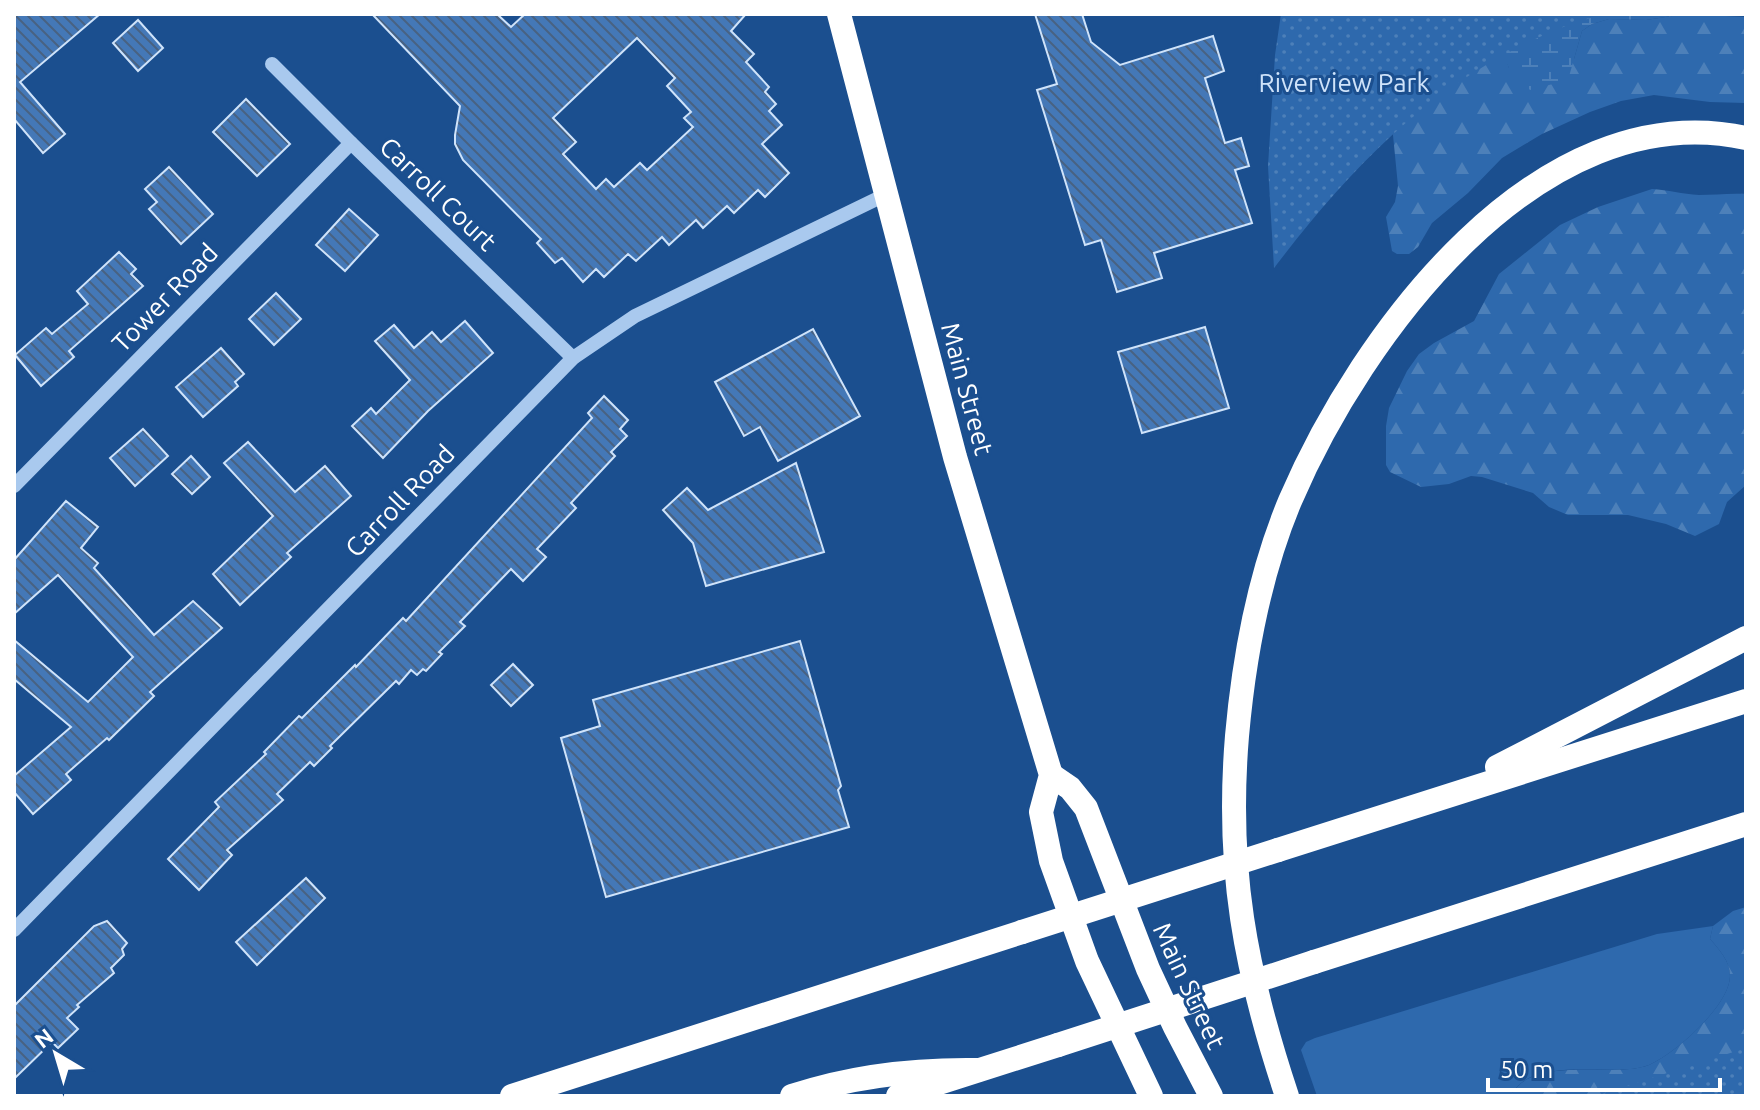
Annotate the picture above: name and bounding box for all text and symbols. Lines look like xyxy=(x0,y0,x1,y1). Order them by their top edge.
park label: Riverview Park xyxy=(1258,68,1430,97)
street label: Carroll Court xyxy=(374,131,502,256)
street label: Tower Road xyxy=(106,238,223,358)
street label: Main Street xyxy=(936,320,999,458)
street label: Carroll Road xyxy=(339,439,460,562)
street label: Main Street xyxy=(1148,918,1231,1053)
north arrow xyxy=(16,1014,96,1094)
text: N xyxy=(29,1023,58,1053)
scale bar xyxy=(1488,1042,1720,1092)
text: 50 m xyxy=(1500,1056,1553,1083)

